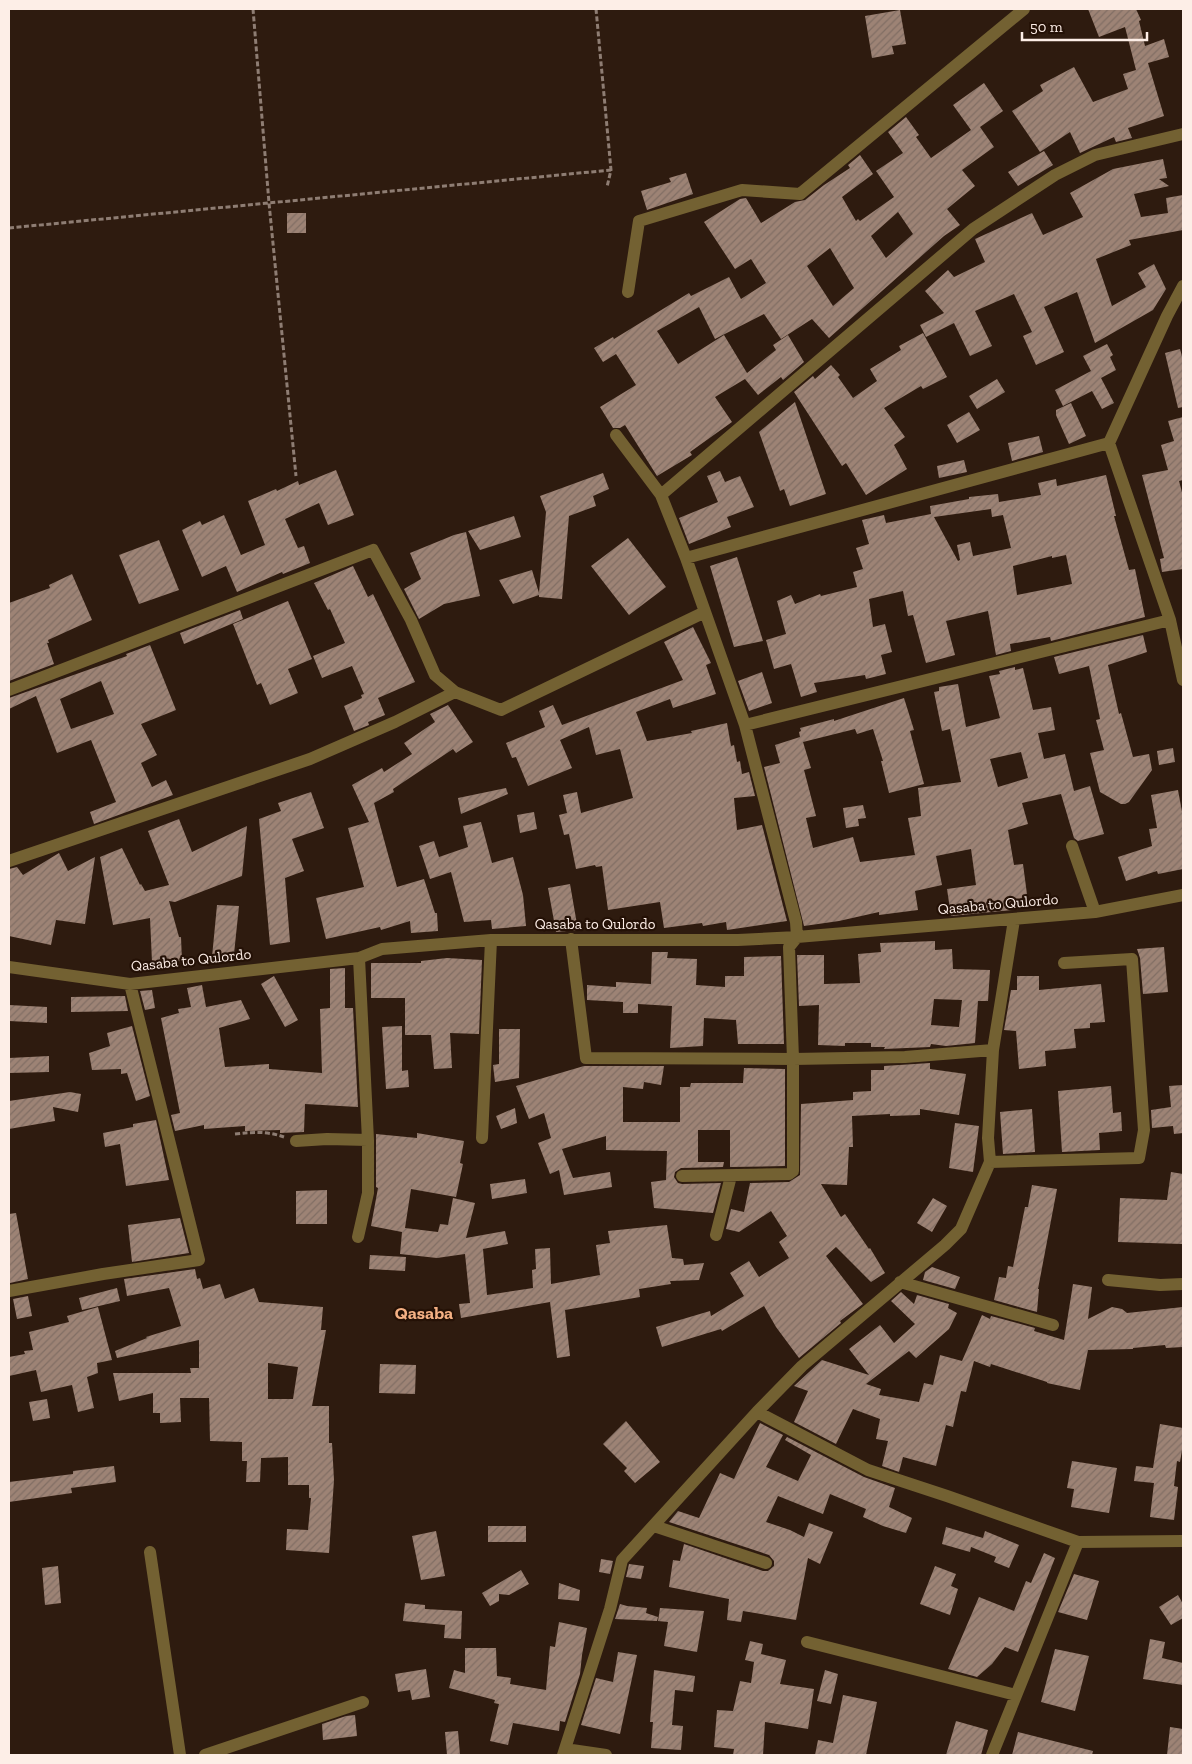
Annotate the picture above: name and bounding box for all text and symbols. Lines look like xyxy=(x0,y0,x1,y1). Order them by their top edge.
scale bar xyxy=(1022,10,1147,42)
text: 50 m xyxy=(1030,18,1063,36)
street label: Qasaba to Qulordo xyxy=(937,890,1059,918)
street label: Qasaba to Qulordo xyxy=(535,915,656,933)
street label: Qasaba to Qulordo xyxy=(130,945,252,975)
district label: Qasaba xyxy=(395,1302,453,1324)

